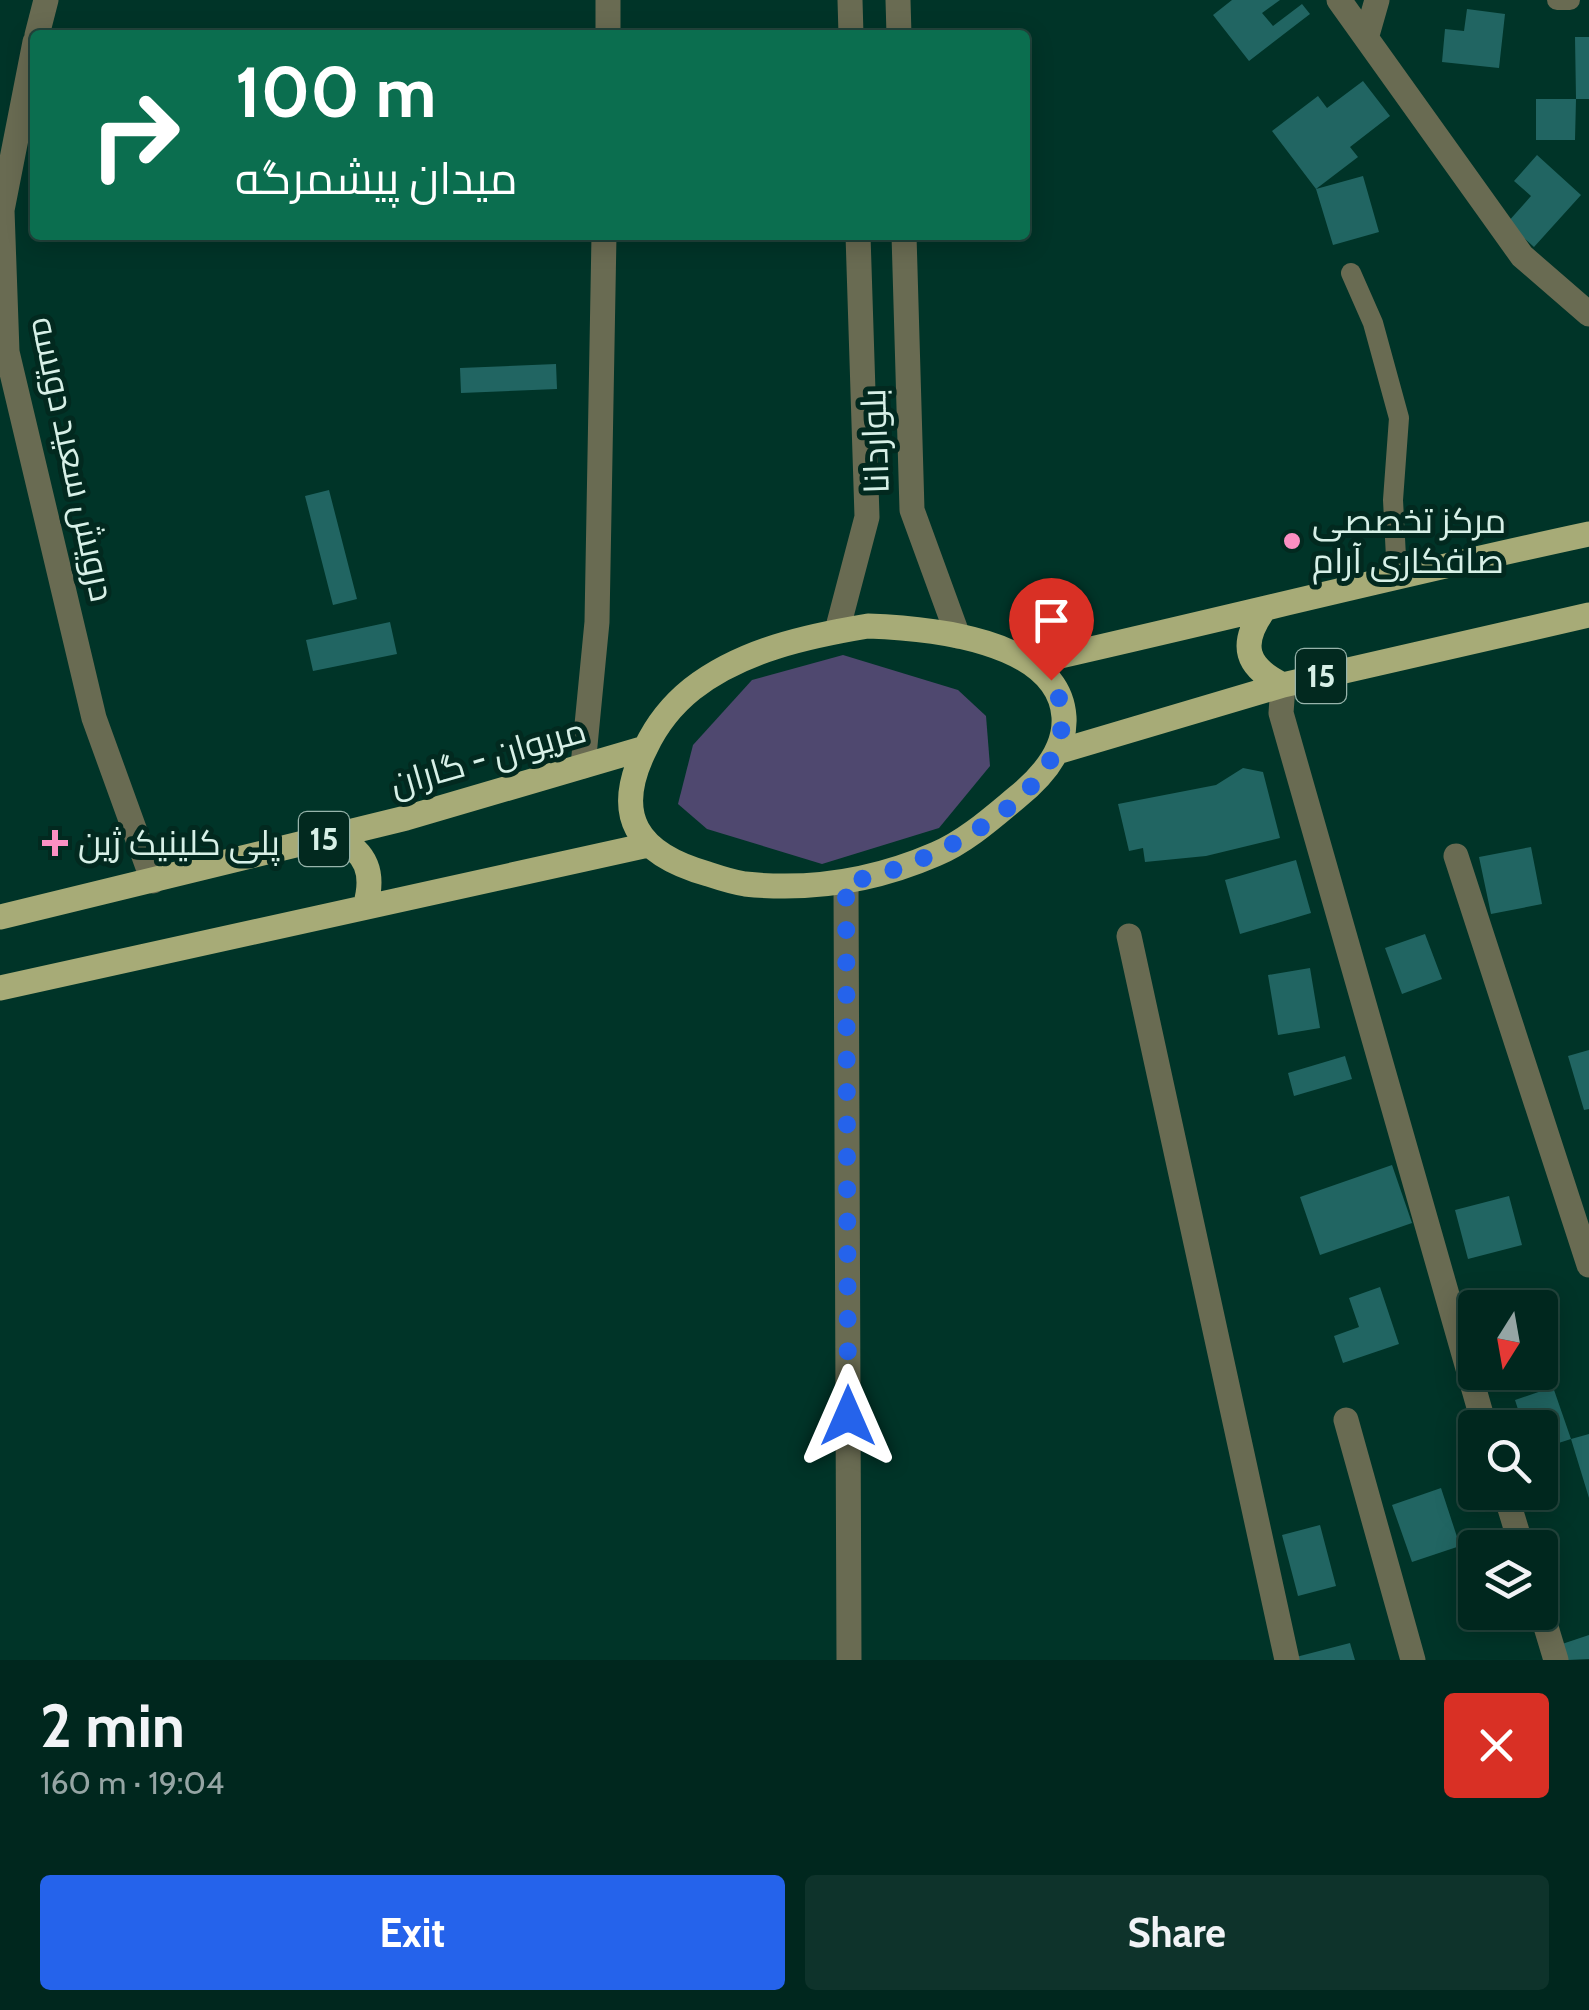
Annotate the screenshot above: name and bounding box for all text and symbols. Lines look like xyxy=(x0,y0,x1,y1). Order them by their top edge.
text: 100 m xyxy=(235,49,436,135)
icon: right xyxy=(70,70,200,200)
text: میدان پیشمرگه xyxy=(235,151,518,205)
street label: درویش سعید دویسه xyxy=(22,313,125,605)
street label: بلواردانا xyxy=(851,388,898,494)
place label: مرکز تخصصی صافکاری آرام xyxy=(1312,499,1506,585)
marker: مرکز تخصصی صافکاری آرام xyxy=(1281,530,1303,552)
pin xyxy=(1009,578,1094,681)
icon: arrive xyxy=(1024,593,1079,648)
road number: 15 xyxy=(1296,649,1346,703)
street label: مریوان - گاران xyxy=(385,708,591,805)
road number: 15 xyxy=(299,812,349,866)
place label: پلی کلینیک ژین xyxy=(78,821,280,866)
marker: پلی کلینیک ژین xyxy=(42,830,68,856)
north arrow xyxy=(1458,1290,1558,1390)
map controls xyxy=(1458,1290,1558,1630)
position arrow xyxy=(796,1364,900,1468)
button: search xyxy=(1458,1410,1558,1510)
button: layers xyxy=(1458,1530,1558,1630)
text: 2 min xyxy=(40,1689,185,1762)
button: close xyxy=(1444,1693,1549,1798)
text: 160 m · 19:04 xyxy=(40,1763,224,1802)
button: Exit xyxy=(40,1875,785,1990)
button: Share xyxy=(805,1875,1549,1990)

